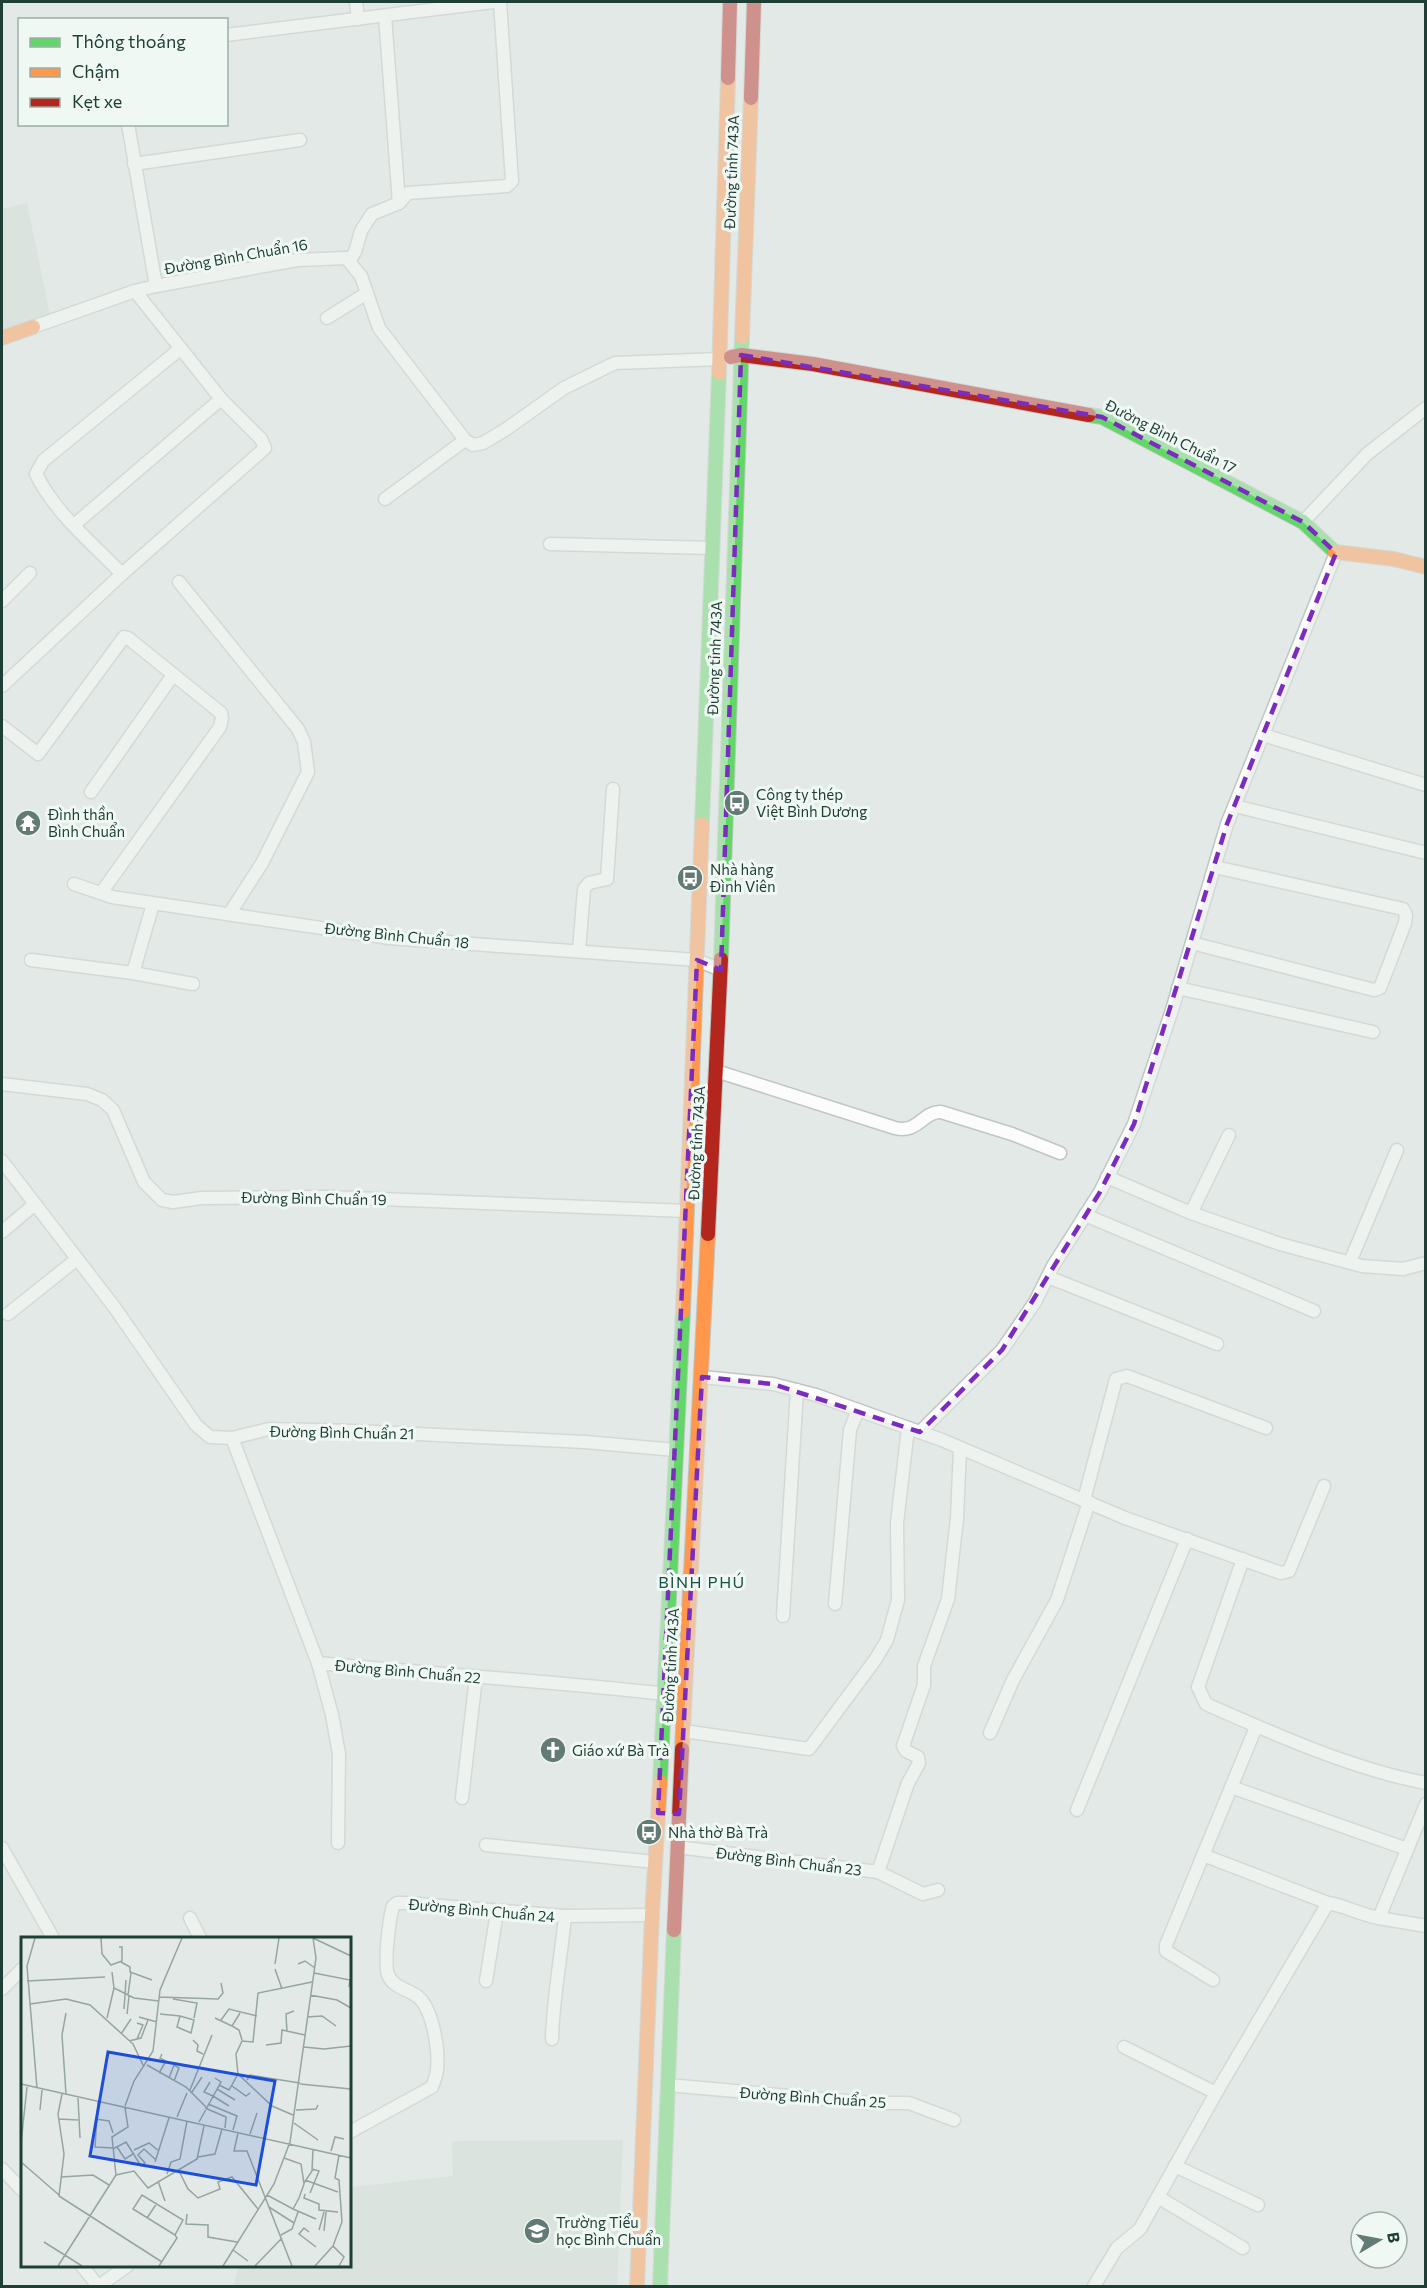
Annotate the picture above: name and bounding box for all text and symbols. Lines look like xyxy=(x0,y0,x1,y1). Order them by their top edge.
legend xyxy=(18,18,228,126)
text: Thông thoáng xyxy=(72,30,186,52)
text: Chậm xyxy=(72,60,120,82)
text: Kẹt xe xyxy=(72,90,122,112)
street label: Đường tỉnh 743A xyxy=(720,115,742,230)
street label: Đường Bình Chuẩn 16 xyxy=(162,235,309,278)
street label: Đường Bình Chuẩn 17 xyxy=(1102,395,1239,477)
street label: Đường tỉnh 743A xyxy=(703,601,725,716)
place label: Công ty thép Việt Bình Dương xyxy=(756,785,867,820)
bus stop icon: Công ty thép Việt Bình Dương xyxy=(722,788,752,818)
place label: Đình thần Bình Chuẩn xyxy=(47,805,125,840)
temple icon: Đình thần Bình Chuẩn xyxy=(13,808,43,838)
place label: Nhà hàng Đình Viên xyxy=(709,860,776,895)
bus stop icon: Nhà hàng Đình Viên xyxy=(675,863,705,893)
street label: Đường Bình Chuẩn 18 xyxy=(323,918,470,952)
street label: Đường tỉnh 743A xyxy=(684,1085,708,1202)
street label: Đường Bình Chuẩn 19 xyxy=(240,1188,387,1208)
street label: Đường Bình Chuẩn 21 xyxy=(269,1422,414,1442)
district label: BÌNH PHÚ xyxy=(658,1572,746,1591)
street label: Đường tỉnh 743A xyxy=(658,1607,682,1724)
street label: Đường Bình Chuẩn 22 xyxy=(333,1656,482,1686)
church icon: Giáo xứ Bà Trà xyxy=(538,1735,568,1765)
place label: Giáo xứ Bà Trà xyxy=(572,1741,669,1759)
bus stop icon: Nhà thờ Bà Trà xyxy=(634,1817,664,1847)
place label: Nhà thờ Bà Trà xyxy=(668,1823,768,1841)
street label: Đường Bình Chuẩn 23 xyxy=(714,1843,863,1879)
street label: Đường Bình Chuẩn 24 xyxy=(407,1895,556,1925)
inset map xyxy=(21,1937,351,2267)
street label: Đường Bình Chuẩn 25 xyxy=(738,2083,887,2111)
north arrow xyxy=(1349,2210,1409,2270)
place label: Trường Tiểu học Bình Chuẩn xyxy=(556,2213,661,2248)
school or university icon: Trường Tiểu học Bình Chuẩn xyxy=(522,2216,552,2246)
text: B xyxy=(1384,2230,1405,2245)

